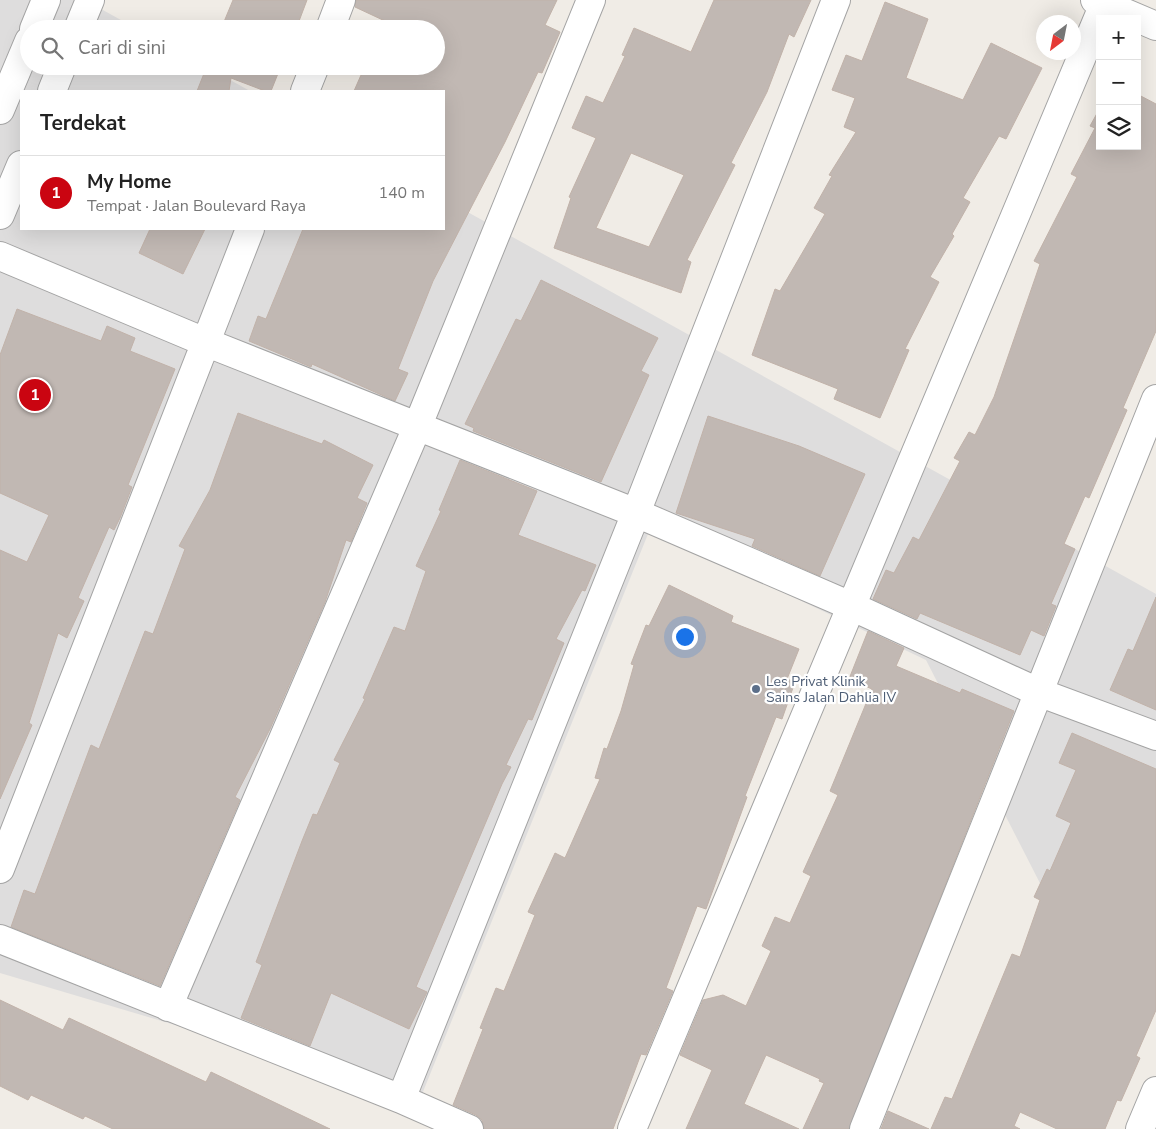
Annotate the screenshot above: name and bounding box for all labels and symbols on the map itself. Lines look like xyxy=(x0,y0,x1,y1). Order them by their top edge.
north arrow xyxy=(1036,15,1081,60)
pin: 1 xyxy=(19,376,51,414)
your location xyxy=(672,624,698,650)
place label: Les Privat Klinik Sains Jalan Dahlia IV xyxy=(766,672,896,707)
marker: Les Privat Klinik Sains Jalan Dahlia IV xyxy=(750,683,762,695)

